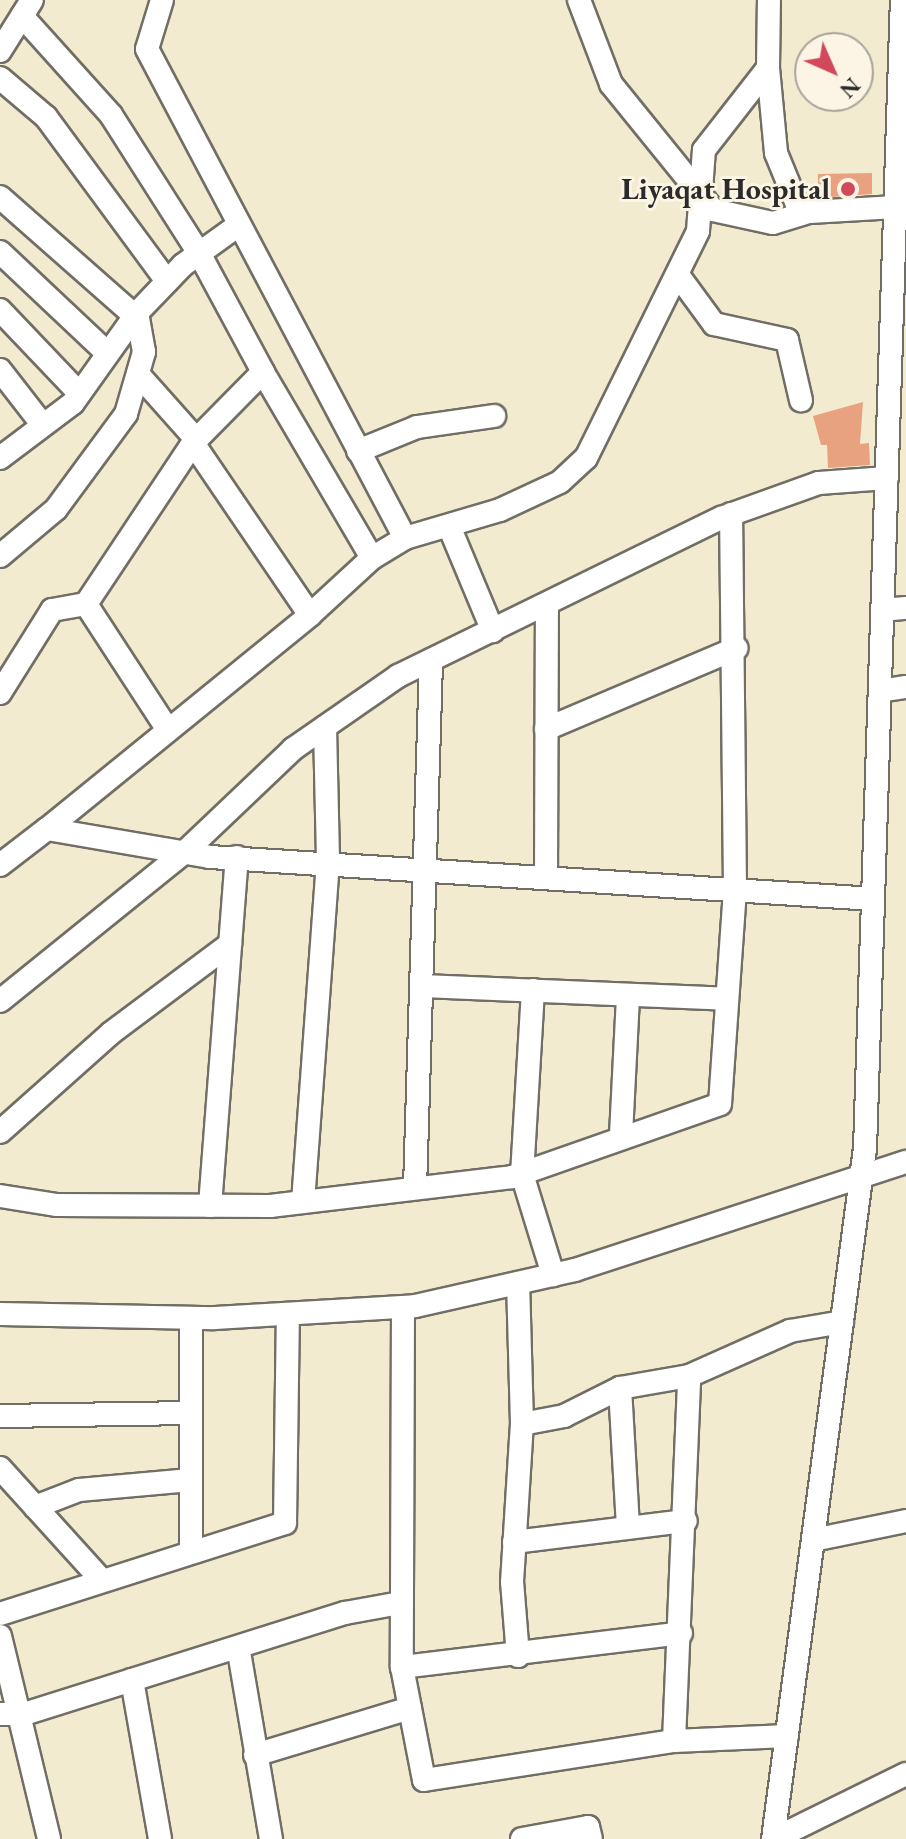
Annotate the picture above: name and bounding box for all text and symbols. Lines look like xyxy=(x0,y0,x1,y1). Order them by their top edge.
north arrow xyxy=(794,32,874,112)
text: N xyxy=(833,71,866,104)
place label: Liyaqat Hospital xyxy=(621,171,830,207)
marker: Liyaqat Hospital xyxy=(837,178,859,200)

